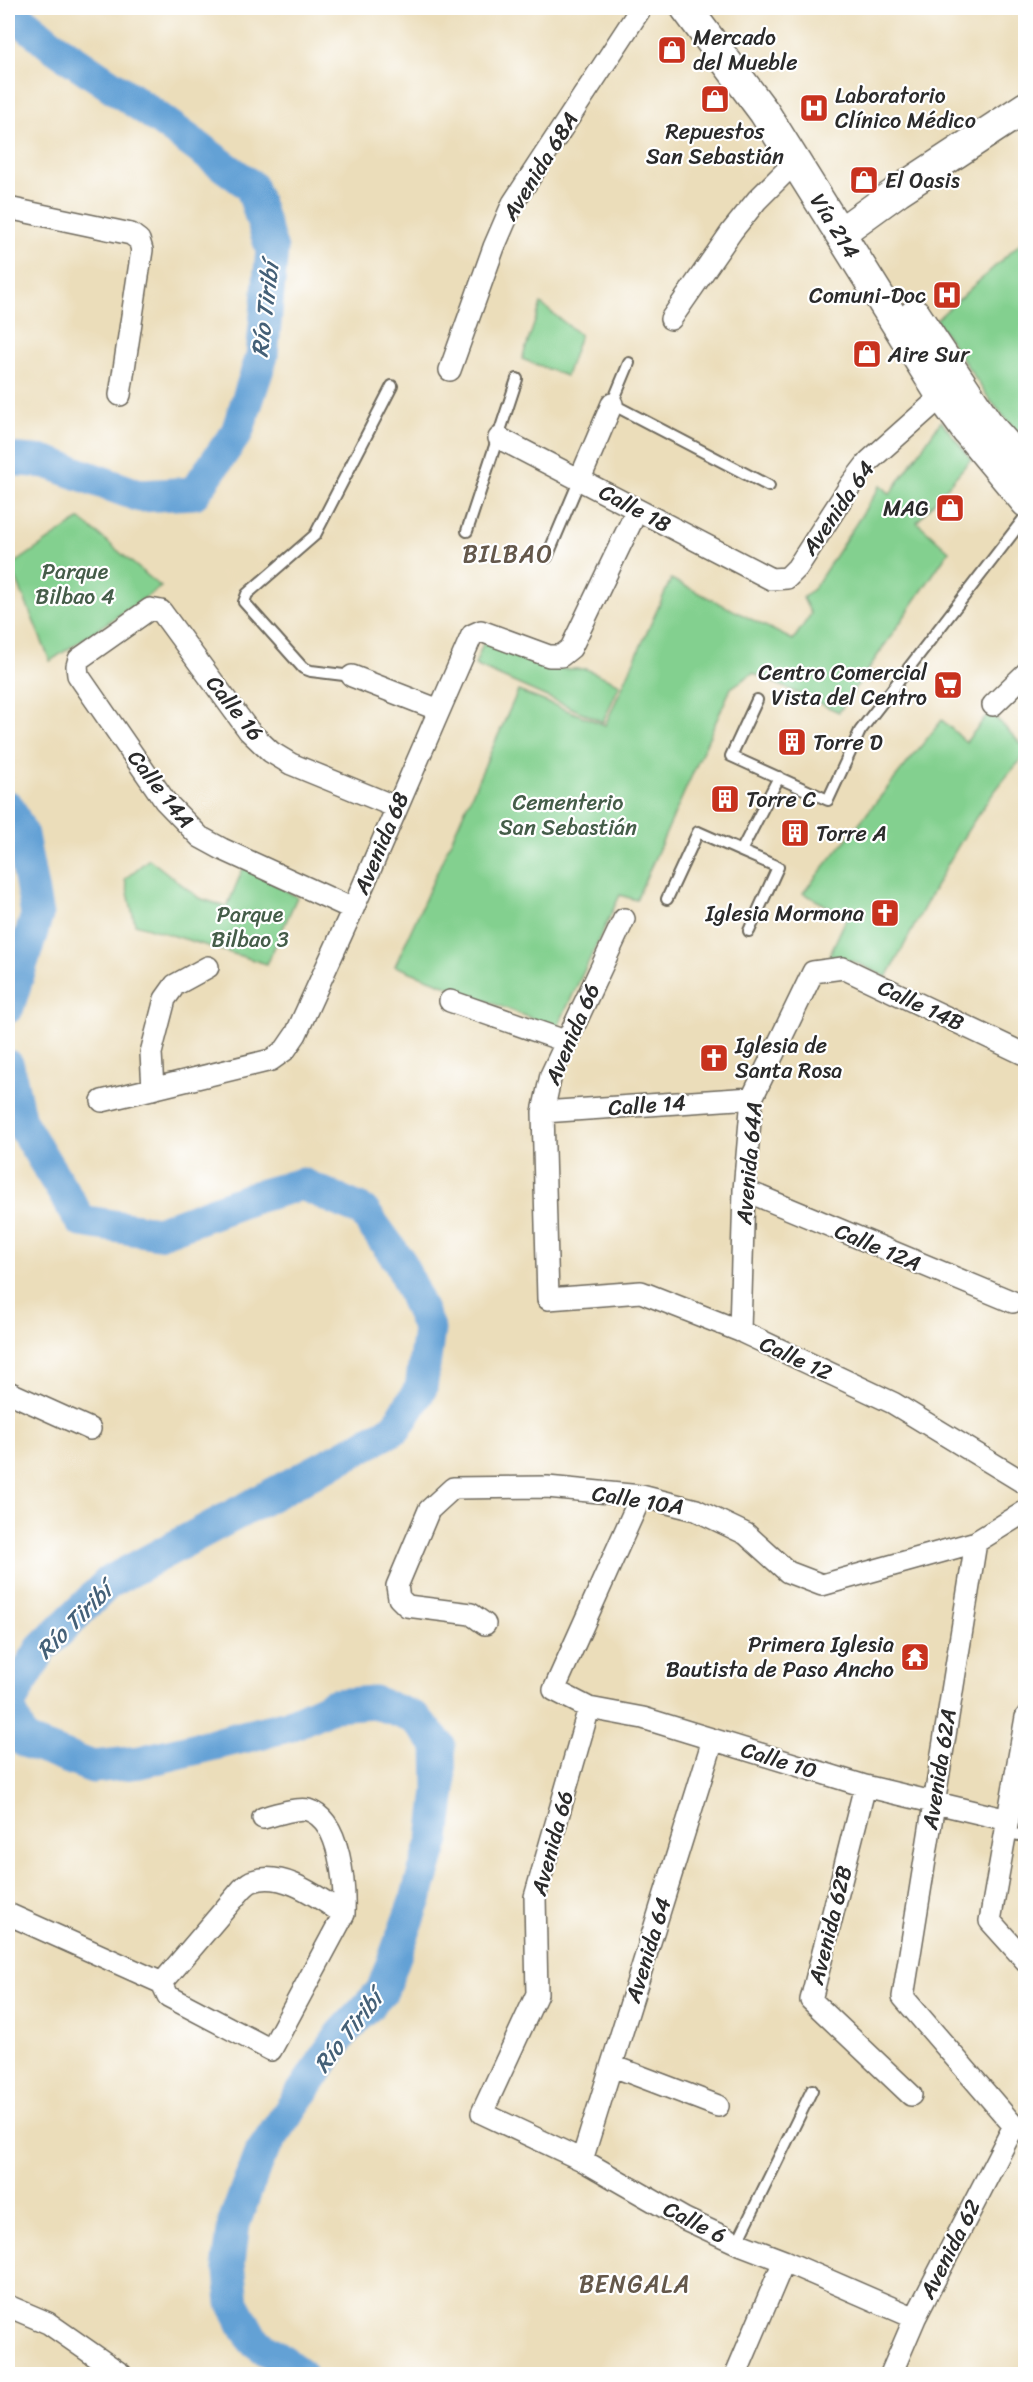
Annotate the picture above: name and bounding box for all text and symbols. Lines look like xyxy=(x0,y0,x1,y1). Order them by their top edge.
place label: Mercado del Mueble xyxy=(693,18,798,82)
shop icon: Mercado del Mueble xyxy=(656,34,688,66)
place label: Laboratorio Clínico Médico xyxy=(835,76,976,140)
shop icon: Repuestos San Sebastián xyxy=(699,83,731,115)
hospital icon: Laboratorio Clínico Médico xyxy=(798,92,830,124)
street label: Avenida 68A xyxy=(490,104,589,229)
place label: Repuestos San Sebastián xyxy=(646,112,784,176)
place label: El Oasis xyxy=(885,161,960,200)
shop icon: El Oasis xyxy=(848,164,880,196)
street label: Vía 214 xyxy=(799,185,871,267)
water label: Río Tiribí xyxy=(238,253,293,360)
place label: Comuni-Doc xyxy=(809,276,926,315)
hospital icon: Comuni-Doc xyxy=(931,279,963,311)
place label: Aire Sur xyxy=(887,335,971,374)
shop icon: Aire Sur xyxy=(851,338,883,370)
street label: Avenida 64 xyxy=(790,452,885,564)
street label: Calle 18 xyxy=(592,473,678,543)
place label: MAG xyxy=(883,489,929,528)
shop icon: MAG xyxy=(934,492,966,524)
district label: BILBAO xyxy=(462,533,554,575)
park label: Parque Bilbao 4 xyxy=(35,552,115,616)
place label: Centro Comercial Vista del Centro xyxy=(758,653,928,717)
street label: Calle 16 xyxy=(196,666,274,750)
supermarket icon: Centro Comercial Vista del Centro xyxy=(932,669,964,701)
place label: Torre D xyxy=(813,723,883,762)
building icon: Torre D xyxy=(776,726,808,758)
street label: Calle 14A xyxy=(117,741,205,837)
place label: Torre C xyxy=(746,780,816,819)
park label: Cementerio San Sebastián xyxy=(499,783,637,847)
building icon: Torre C xyxy=(709,783,741,815)
street label: Avenida 68 xyxy=(342,786,420,901)
place label: Torre A xyxy=(816,814,887,853)
building icon: Torre A xyxy=(779,817,811,849)
place label: Iglesia Mormona xyxy=(705,894,864,933)
park label: Parque Bilbao 3 xyxy=(211,895,289,959)
church icon: Iglesia Mormona xyxy=(869,897,901,929)
street label: Calle 14B xyxy=(871,968,971,1042)
street label: Avenida 66 xyxy=(533,977,611,1092)
place label: Iglesia de Santa Rosa xyxy=(734,1026,842,1090)
church icon: Iglesia de Santa Rosa xyxy=(698,1042,730,1074)
street label: Calle 14 xyxy=(607,1083,687,1127)
street label: Avenida 64A xyxy=(724,1100,774,1227)
street label: Calle 12A xyxy=(829,1211,927,1283)
street label: Calle 12 xyxy=(753,1324,839,1392)
street label: Calle 10A xyxy=(589,1474,687,1526)
water label: Río Tiribí xyxy=(26,1567,128,1669)
place label: Primera Iglesia Bautista de Paso Ancho xyxy=(666,1625,894,1689)
temple icon: Primera Iglesia Bautista de Paso Ancho xyxy=(899,1641,931,1673)
street label: Avenida 62A xyxy=(910,1706,968,1833)
street label: Calle 10 xyxy=(736,1730,822,1790)
street label: Avenida 66 xyxy=(519,1786,585,1901)
street label: Avenida 62B xyxy=(796,1861,864,1990)
street label: Avenida 64 xyxy=(613,1892,683,2009)
water label: Río Tiribí xyxy=(302,1976,398,2082)
street label: Calle 6 xyxy=(656,2189,734,2255)
street label: Avenida 62 xyxy=(908,2192,992,2307)
district label: BENGALA xyxy=(579,2263,691,2305)

